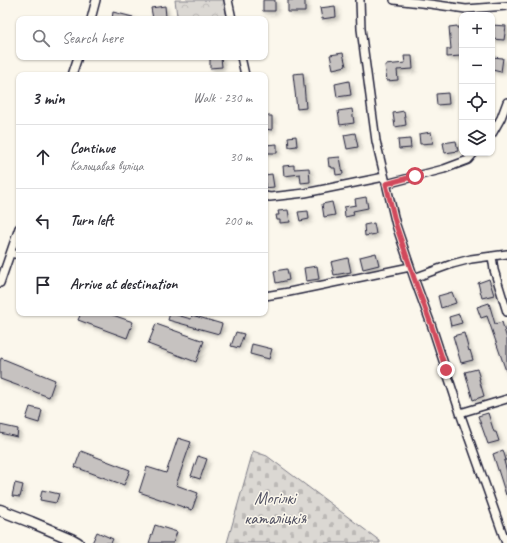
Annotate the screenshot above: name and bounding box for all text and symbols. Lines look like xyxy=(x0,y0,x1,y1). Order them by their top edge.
map controls xyxy=(459,12,495,156)
button: + xyxy=(459,12,495,48)
search box xyxy=(16,16,268,60)
icon: search xyxy=(30,27,52,49)
text: Search here xyxy=(62,29,123,48)
button: − xyxy=(459,48,495,84)
button: locate xyxy=(459,84,495,120)
text: 3 min xyxy=(32,88,65,109)
text: Walk · 230 m xyxy=(193,90,252,106)
button: layers xyxy=(459,120,495,156)
text: Continue xyxy=(70,139,115,158)
icon: ahead xyxy=(32,146,54,168)
text: 30 m xyxy=(230,149,252,165)
text: Кальцавая вуліца xyxy=(70,158,144,174)
route start xyxy=(406,167,424,185)
icon: left xyxy=(32,210,54,232)
text: Turn left xyxy=(70,211,113,230)
text: 200 m xyxy=(224,213,252,229)
icon: arrive xyxy=(32,274,54,296)
text: Arrive at destination xyxy=(70,275,177,294)
route end xyxy=(437,361,455,379)
park label: Могілкі каталіцкія xyxy=(244,488,307,529)

